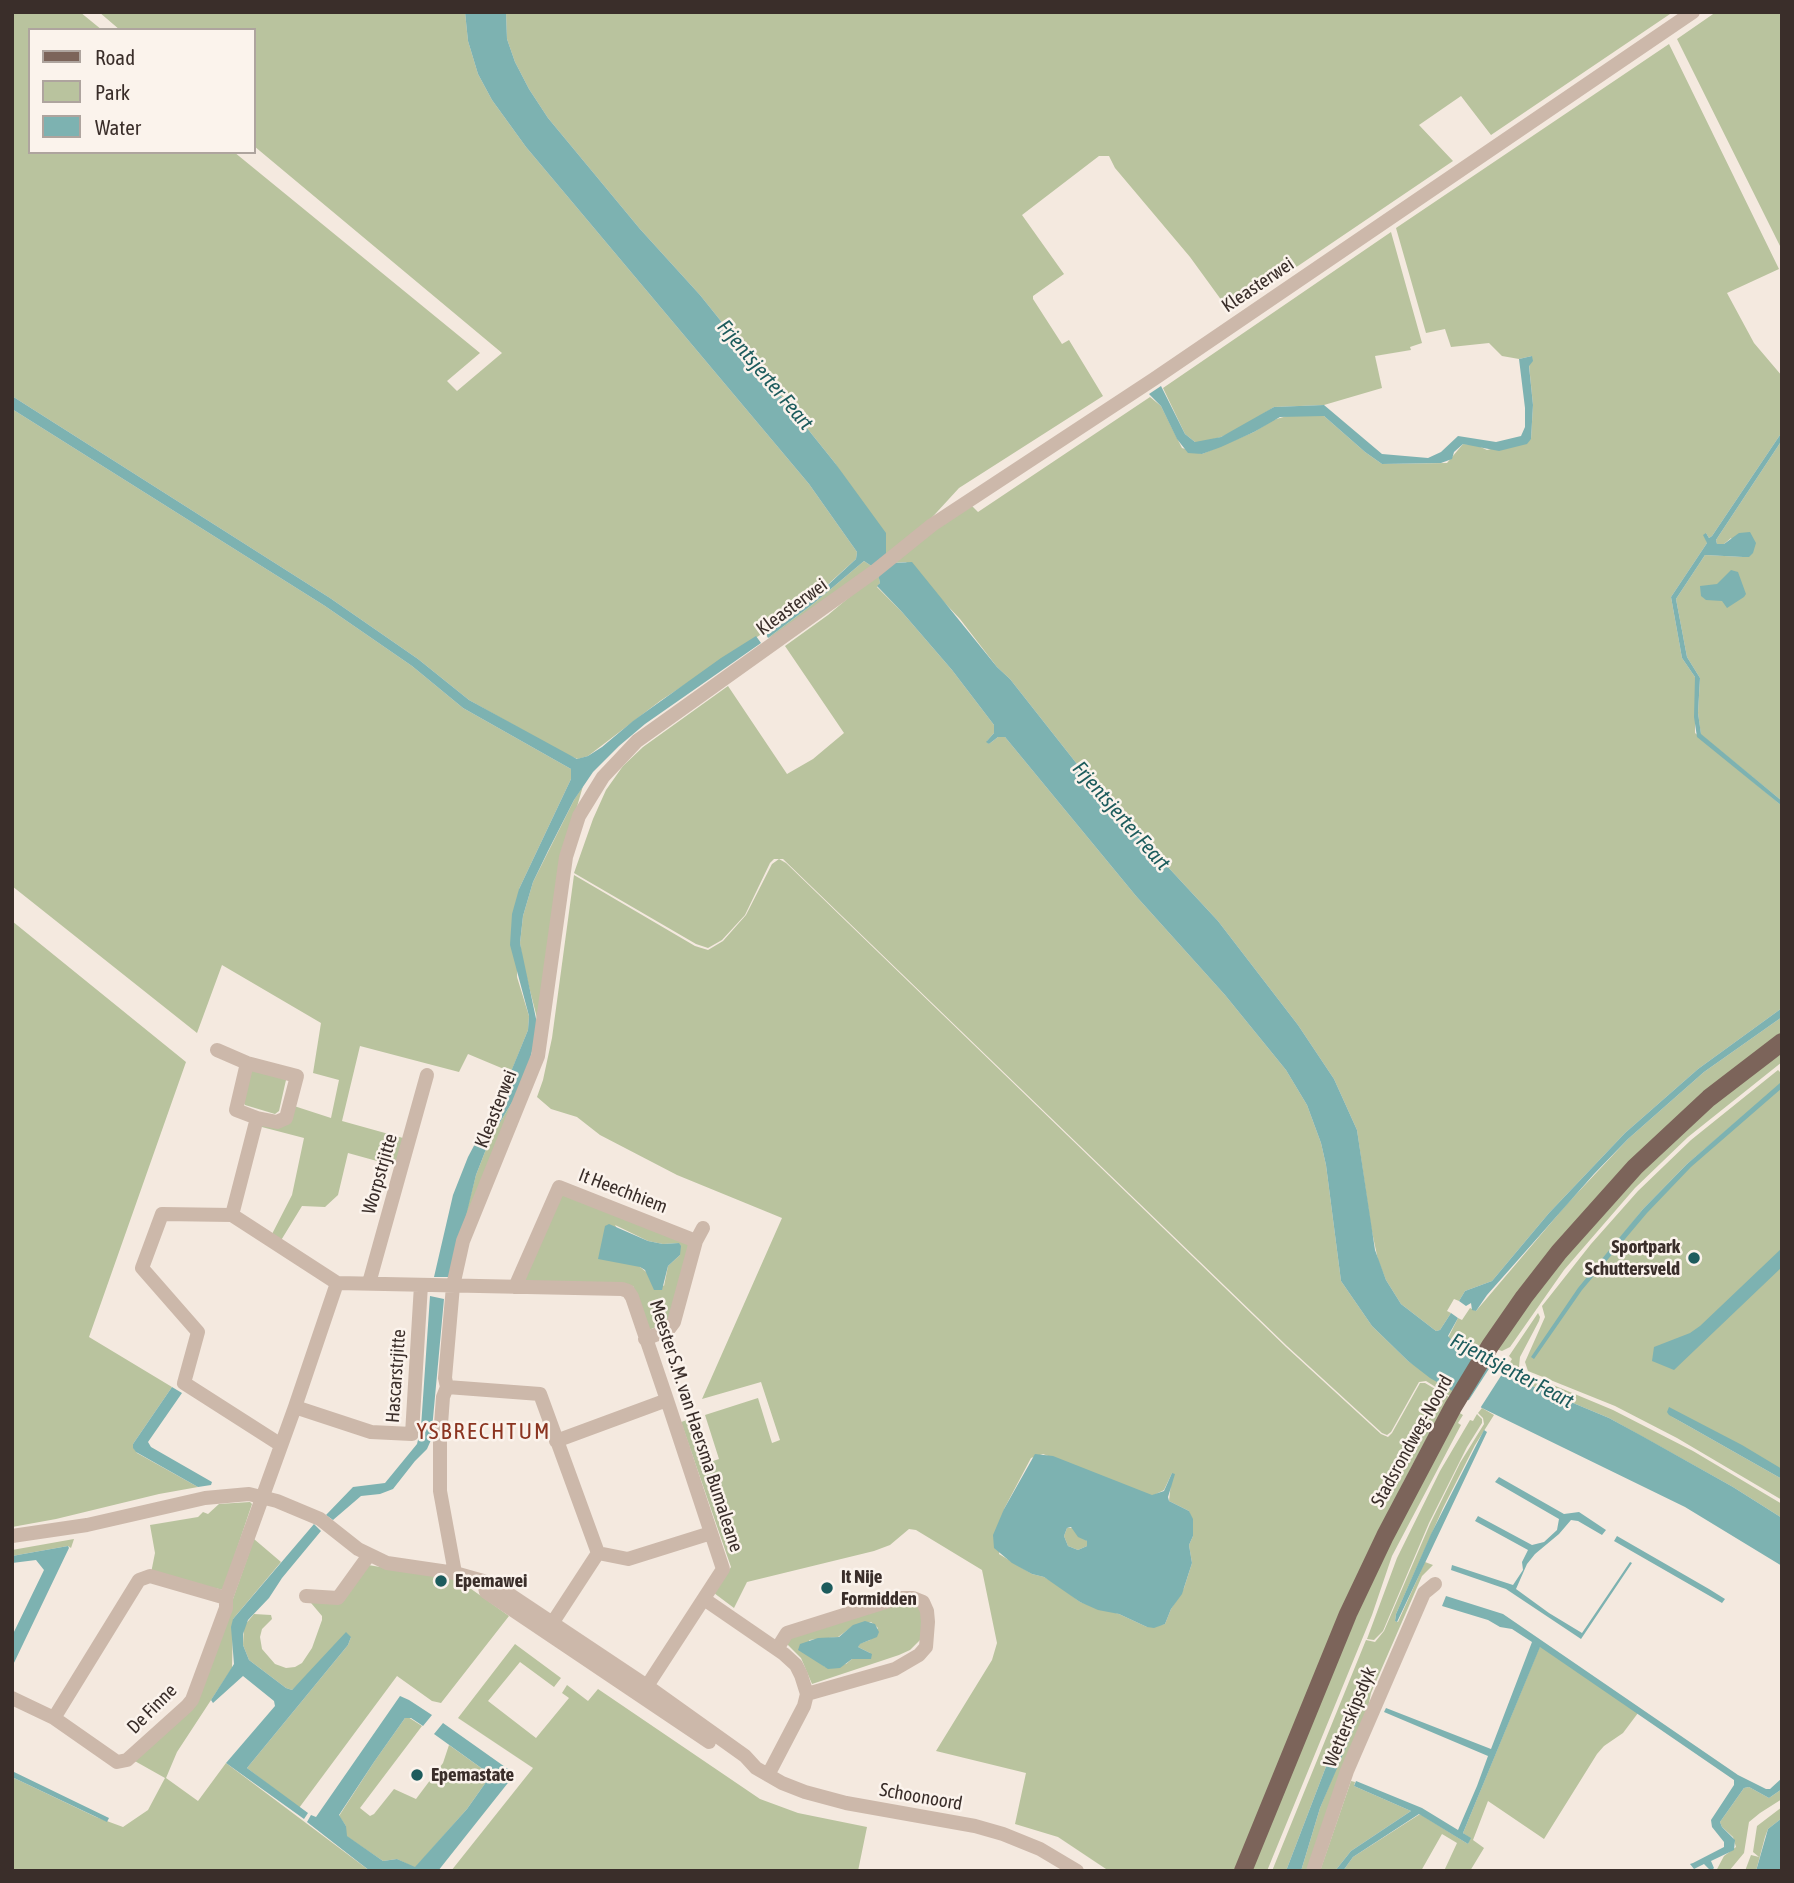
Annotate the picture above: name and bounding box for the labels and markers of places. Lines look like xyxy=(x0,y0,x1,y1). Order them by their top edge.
place label: Sportpark Schuttersveld xyxy=(1585,1236,1680,1280)
marker: Sportpark Schuttersveld xyxy=(1686,1250,1702,1266)
place label: It Nije Formidden xyxy=(841,1566,917,1610)
place label: Epemawei xyxy=(455,1570,527,1592)
marker: Epemawei xyxy=(433,1573,449,1589)
marker: It Nije Formidden xyxy=(819,1580,835,1596)
place label: Epemastate xyxy=(431,1764,514,1786)
marker: Epemastate xyxy=(409,1767,425,1783)

